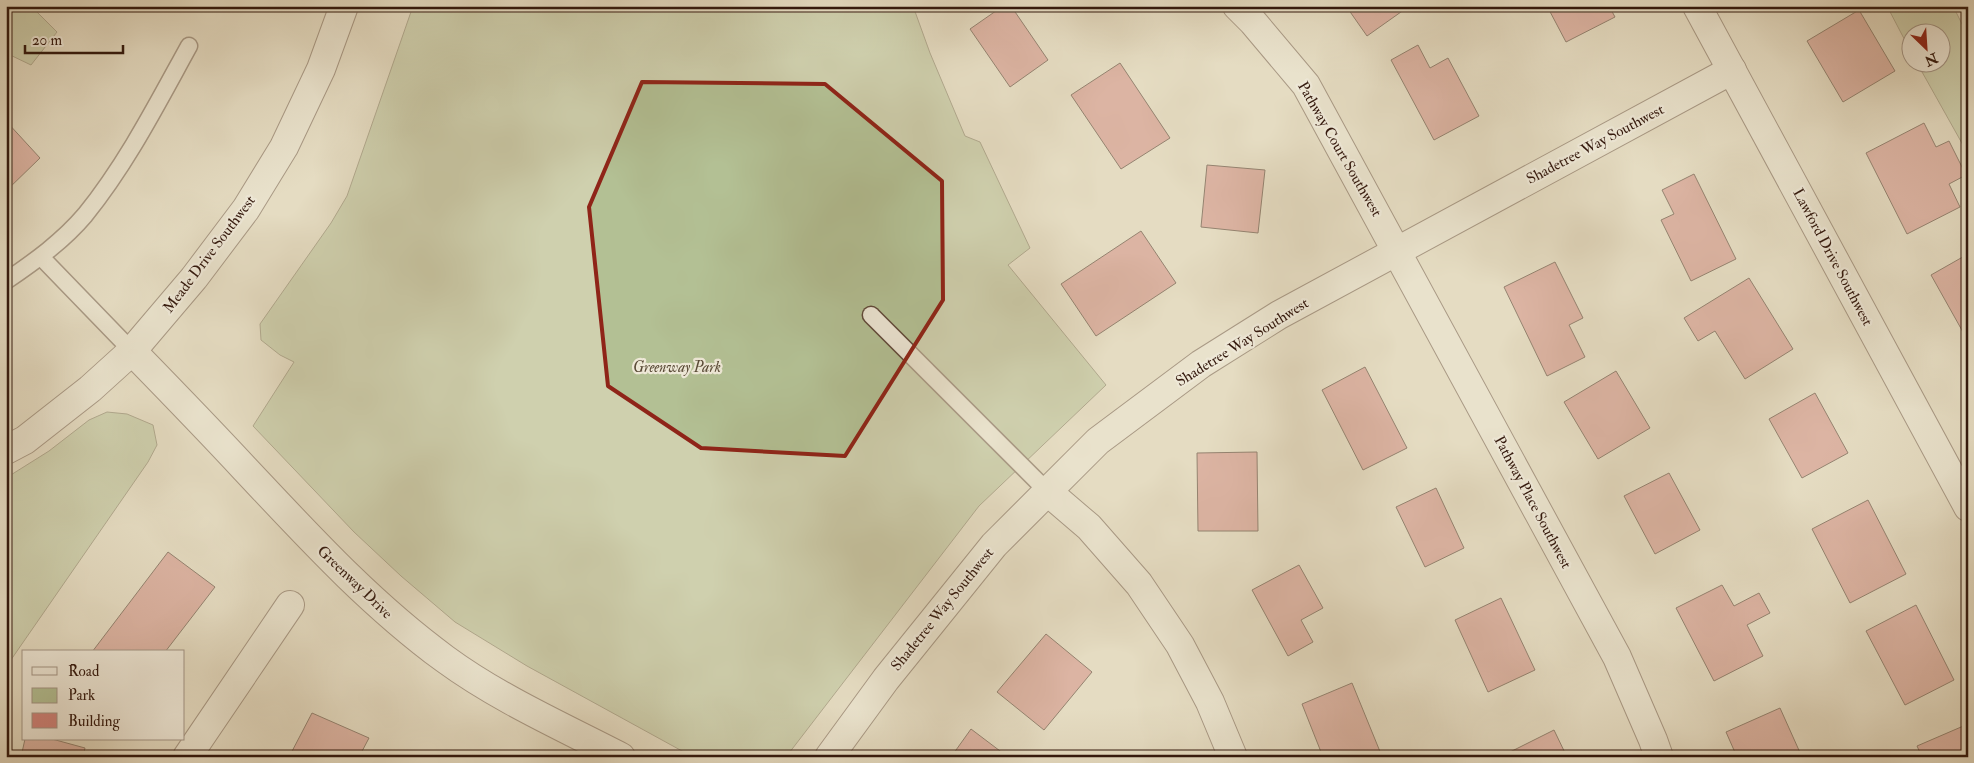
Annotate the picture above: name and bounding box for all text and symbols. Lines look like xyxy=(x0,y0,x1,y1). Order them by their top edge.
scale bar xyxy=(25,22,122,54)
north arrow xyxy=(1902,22,1952,72)
text: 20 m xyxy=(32,31,62,50)
text: N xyxy=(1922,49,1941,70)
street label: Pathway Court Southwest xyxy=(1293,78,1386,220)
street label: Shadetree Way Southwest xyxy=(1523,100,1667,189)
street label: Lawford Drive Southwest xyxy=(1788,185,1877,329)
street label: Meade Drive Southwest xyxy=(159,192,260,317)
street label: Shadetree Way Southwest xyxy=(1172,294,1312,391)
park label: Greenway Park xyxy=(633,358,721,377)
street label: Pathway Place Southwest xyxy=(1490,433,1576,572)
street label: Greenway Drive xyxy=(313,542,396,623)
street label: Shadetree Way Southwest xyxy=(887,544,998,675)
legend xyxy=(22,650,185,740)
text: Road xyxy=(68,662,100,681)
text: Park xyxy=(68,686,95,705)
text: Building xyxy=(68,712,120,731)

